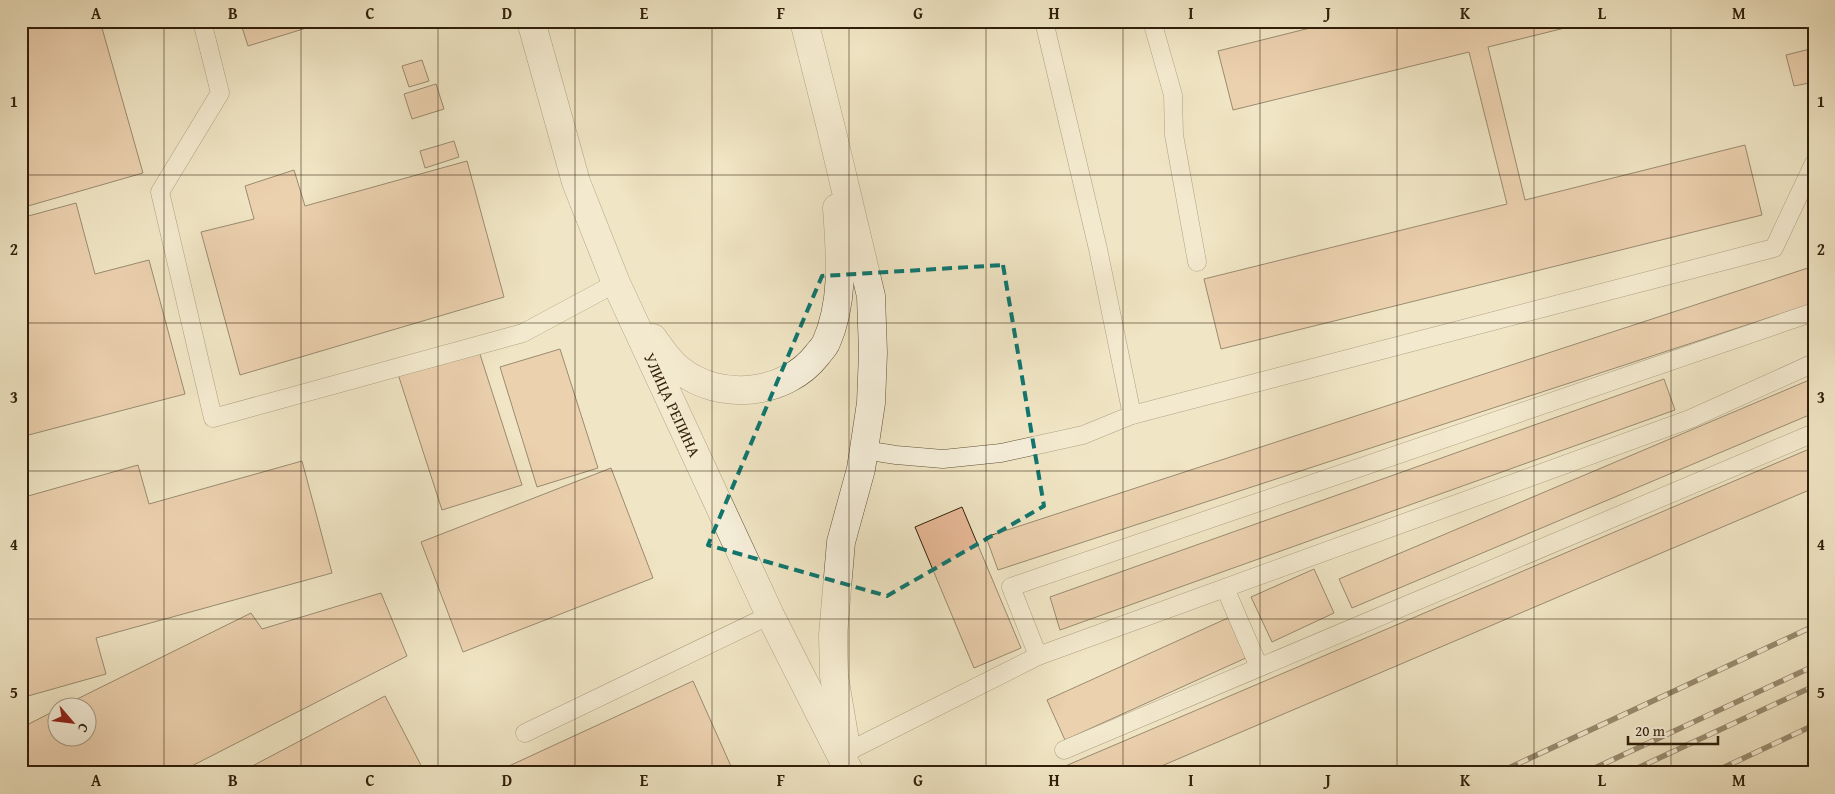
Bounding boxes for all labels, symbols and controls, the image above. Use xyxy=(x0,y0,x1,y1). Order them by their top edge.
text: A xyxy=(91,1,102,25)
text: B xyxy=(228,1,238,25)
text: C xyxy=(365,1,375,25)
text: D xyxy=(502,1,512,25)
text: E xyxy=(640,1,649,25)
text: F xyxy=(777,1,785,25)
text: G xyxy=(913,1,923,25)
text: H xyxy=(1048,1,1060,25)
text: I xyxy=(1188,1,1194,25)
text: J xyxy=(1322,1,1331,25)
text: K xyxy=(1460,1,1471,25)
text: L xyxy=(1598,1,1607,25)
text: M xyxy=(1732,1,1746,25)
text: 1 xyxy=(10,89,18,113)
text: 1 xyxy=(1817,89,1825,113)
text: 2 xyxy=(10,237,18,261)
text: 2 xyxy=(1817,237,1825,261)
street label: УЛИЦА РЕПИНА xyxy=(638,349,707,461)
text: 3 xyxy=(10,385,18,409)
text: 3 xyxy=(1817,385,1825,409)
text: 4 xyxy=(10,532,18,556)
text: 4 xyxy=(1817,532,1825,556)
text: 5 xyxy=(10,680,18,704)
text: 5 xyxy=(1817,680,1825,704)
north arrow xyxy=(48,696,98,746)
scale bar xyxy=(1628,714,1718,746)
text: С xyxy=(73,720,94,736)
text: 20 m xyxy=(1635,720,1666,741)
text: A xyxy=(91,768,102,792)
text: B xyxy=(228,768,238,792)
text: C xyxy=(365,768,375,792)
text: D xyxy=(502,768,512,792)
text: E xyxy=(640,768,649,792)
text: F xyxy=(777,768,785,792)
text: G xyxy=(913,768,923,792)
text: H xyxy=(1048,768,1060,792)
text: I xyxy=(1188,768,1194,792)
text: J xyxy=(1322,768,1331,792)
text: K xyxy=(1460,768,1471,792)
text: L xyxy=(1598,768,1607,792)
text: M xyxy=(1732,768,1746,792)

